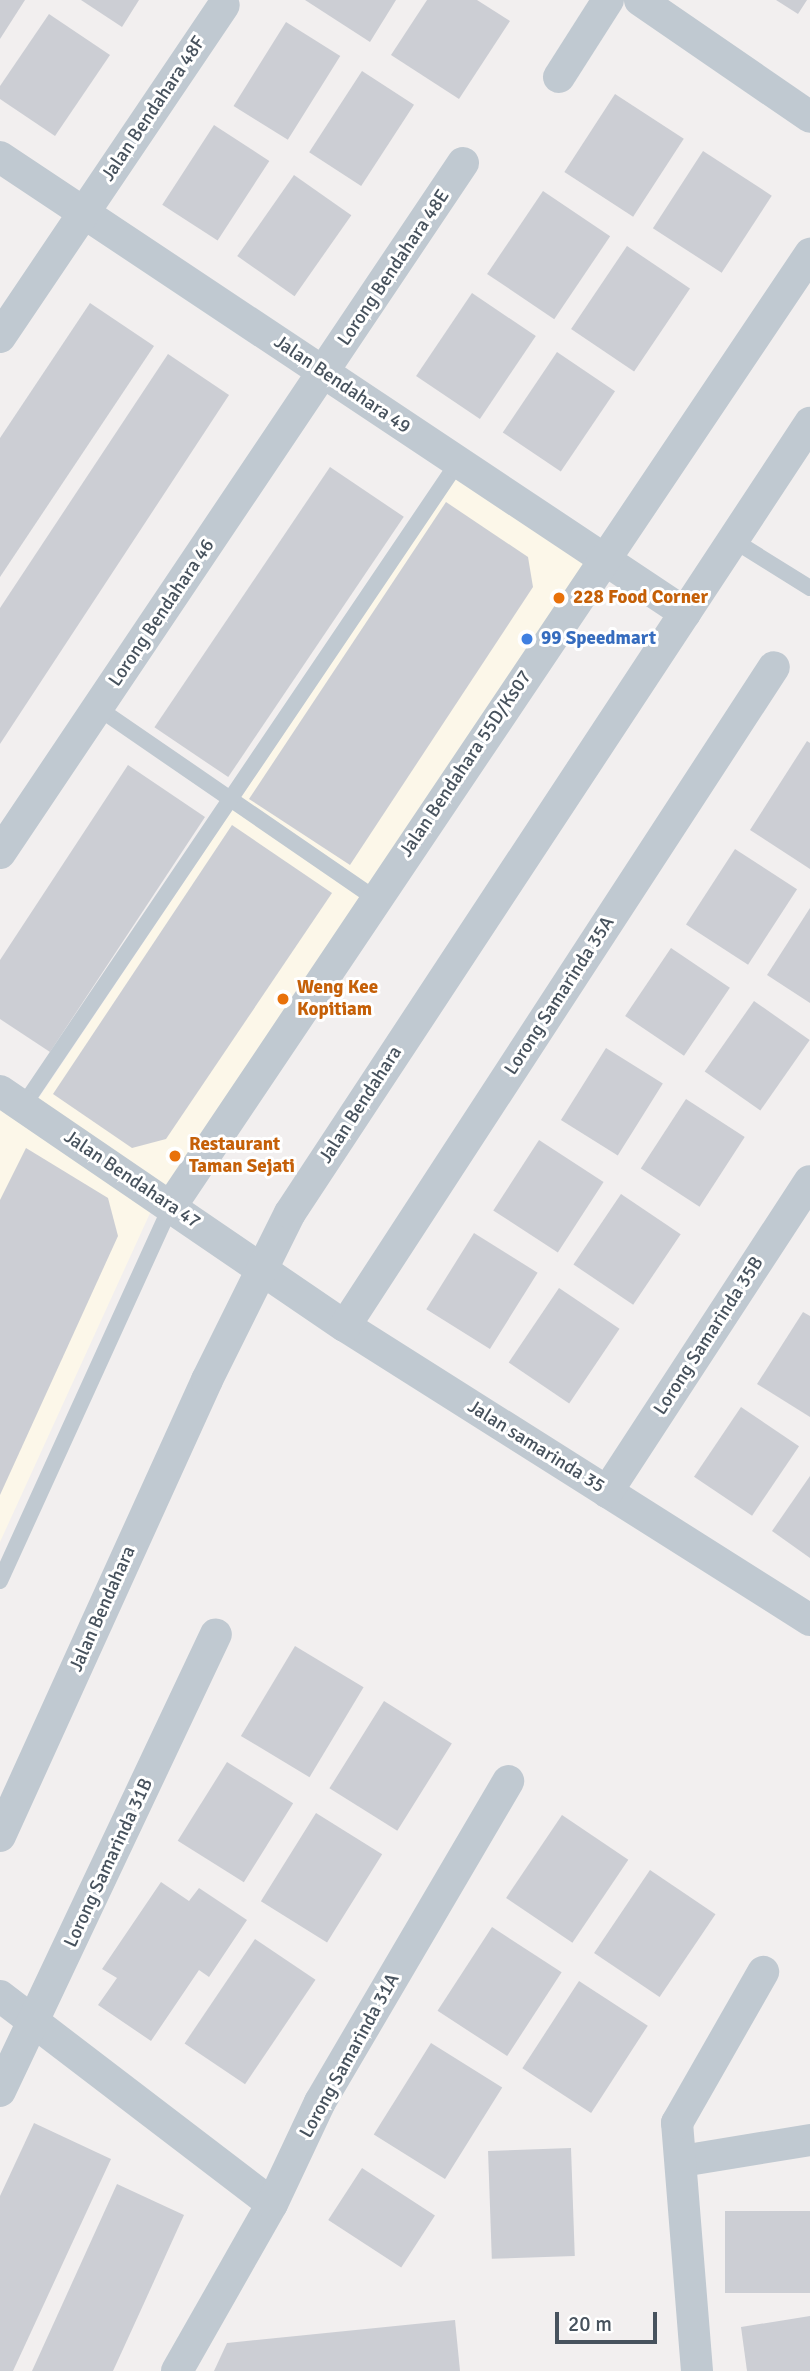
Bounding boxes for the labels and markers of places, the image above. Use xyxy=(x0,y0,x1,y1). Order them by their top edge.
place label: 228 Food Corner xyxy=(573,587,708,609)
marker: 228 Food Corner xyxy=(551,590,567,606)
place label: 99 Speedmart xyxy=(541,628,656,650)
marker: 99 Speedmart xyxy=(519,631,535,647)
place label: Weng Kee Kopitiam xyxy=(297,977,378,1021)
marker: Weng Kee Kopitiam xyxy=(275,991,291,1007)
place label: Restaurant Taman Sejati xyxy=(189,1134,295,1178)
marker: Restaurant Taman Sejati xyxy=(167,1148,183,1164)

